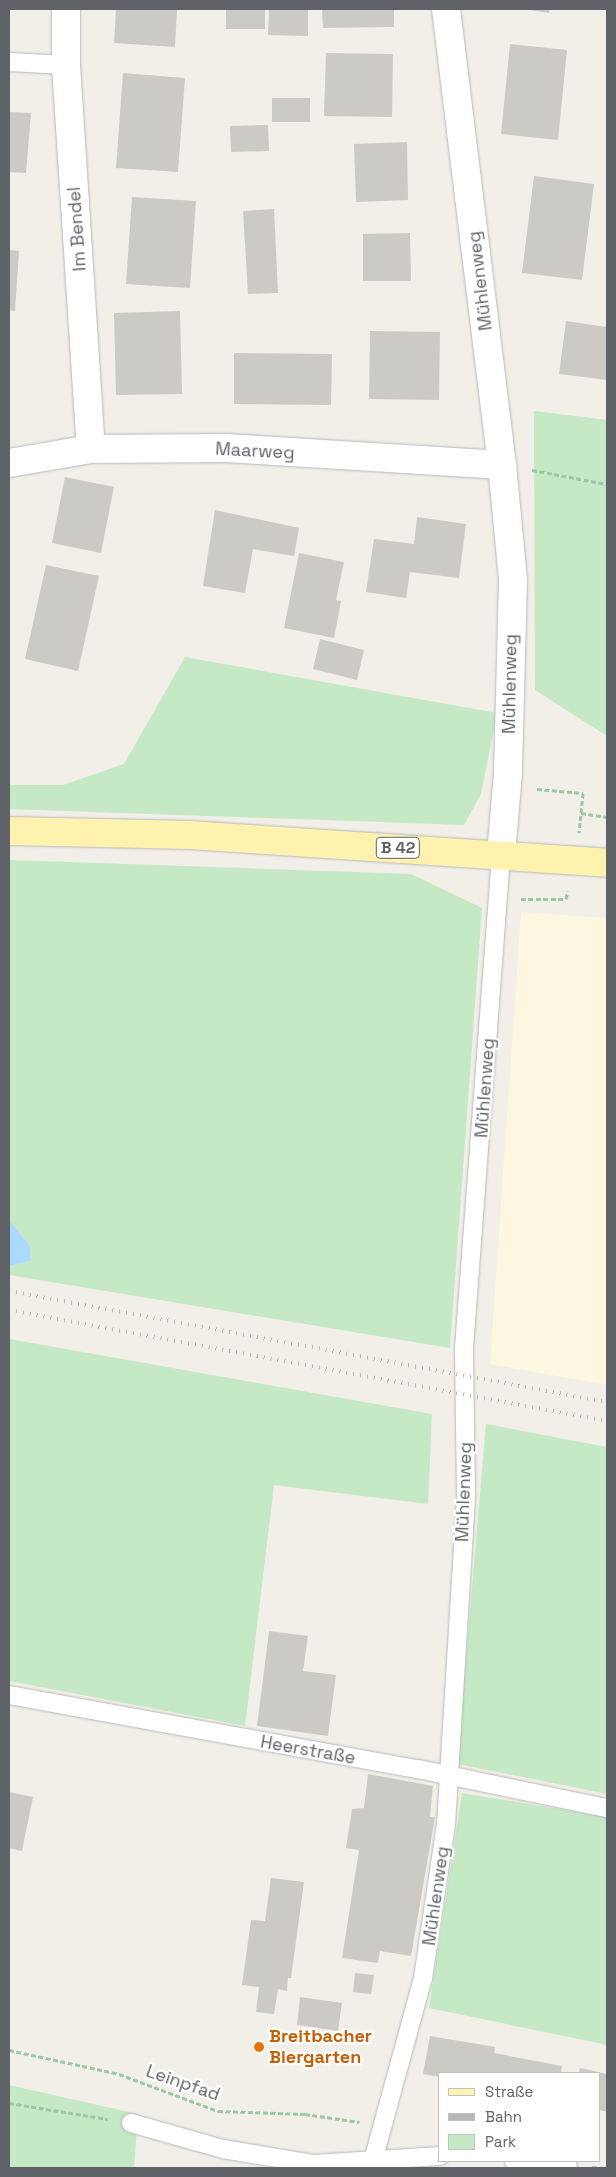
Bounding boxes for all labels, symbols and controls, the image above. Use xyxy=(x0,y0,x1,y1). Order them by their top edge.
street label: Im Bendel xyxy=(63,186,91,272)
street label: Mühlenweg xyxy=(463,230,497,332)
street label: Maarweg xyxy=(215,438,295,464)
street label: Mühlenweg xyxy=(498,634,522,734)
road number: B 42 xyxy=(376,834,420,861)
street label: Mühlenweg xyxy=(471,1037,499,1139)
street label: Mühlenweg xyxy=(451,1442,477,1542)
street label: Heerstraße xyxy=(259,1731,357,1769)
street label: Mühlenweg xyxy=(418,1845,454,1947)
place label: Breitbacher Biergarten xyxy=(269,2026,372,2068)
marker: Breitbacher Biergarten xyxy=(253,2041,265,2053)
street label: Leinpfad xyxy=(143,2060,223,2106)
legend xyxy=(438,2072,601,2162)
text: Straße xyxy=(485,2082,533,2101)
text: Bahn xyxy=(485,2107,522,2126)
text: Park xyxy=(485,2132,516,2151)

